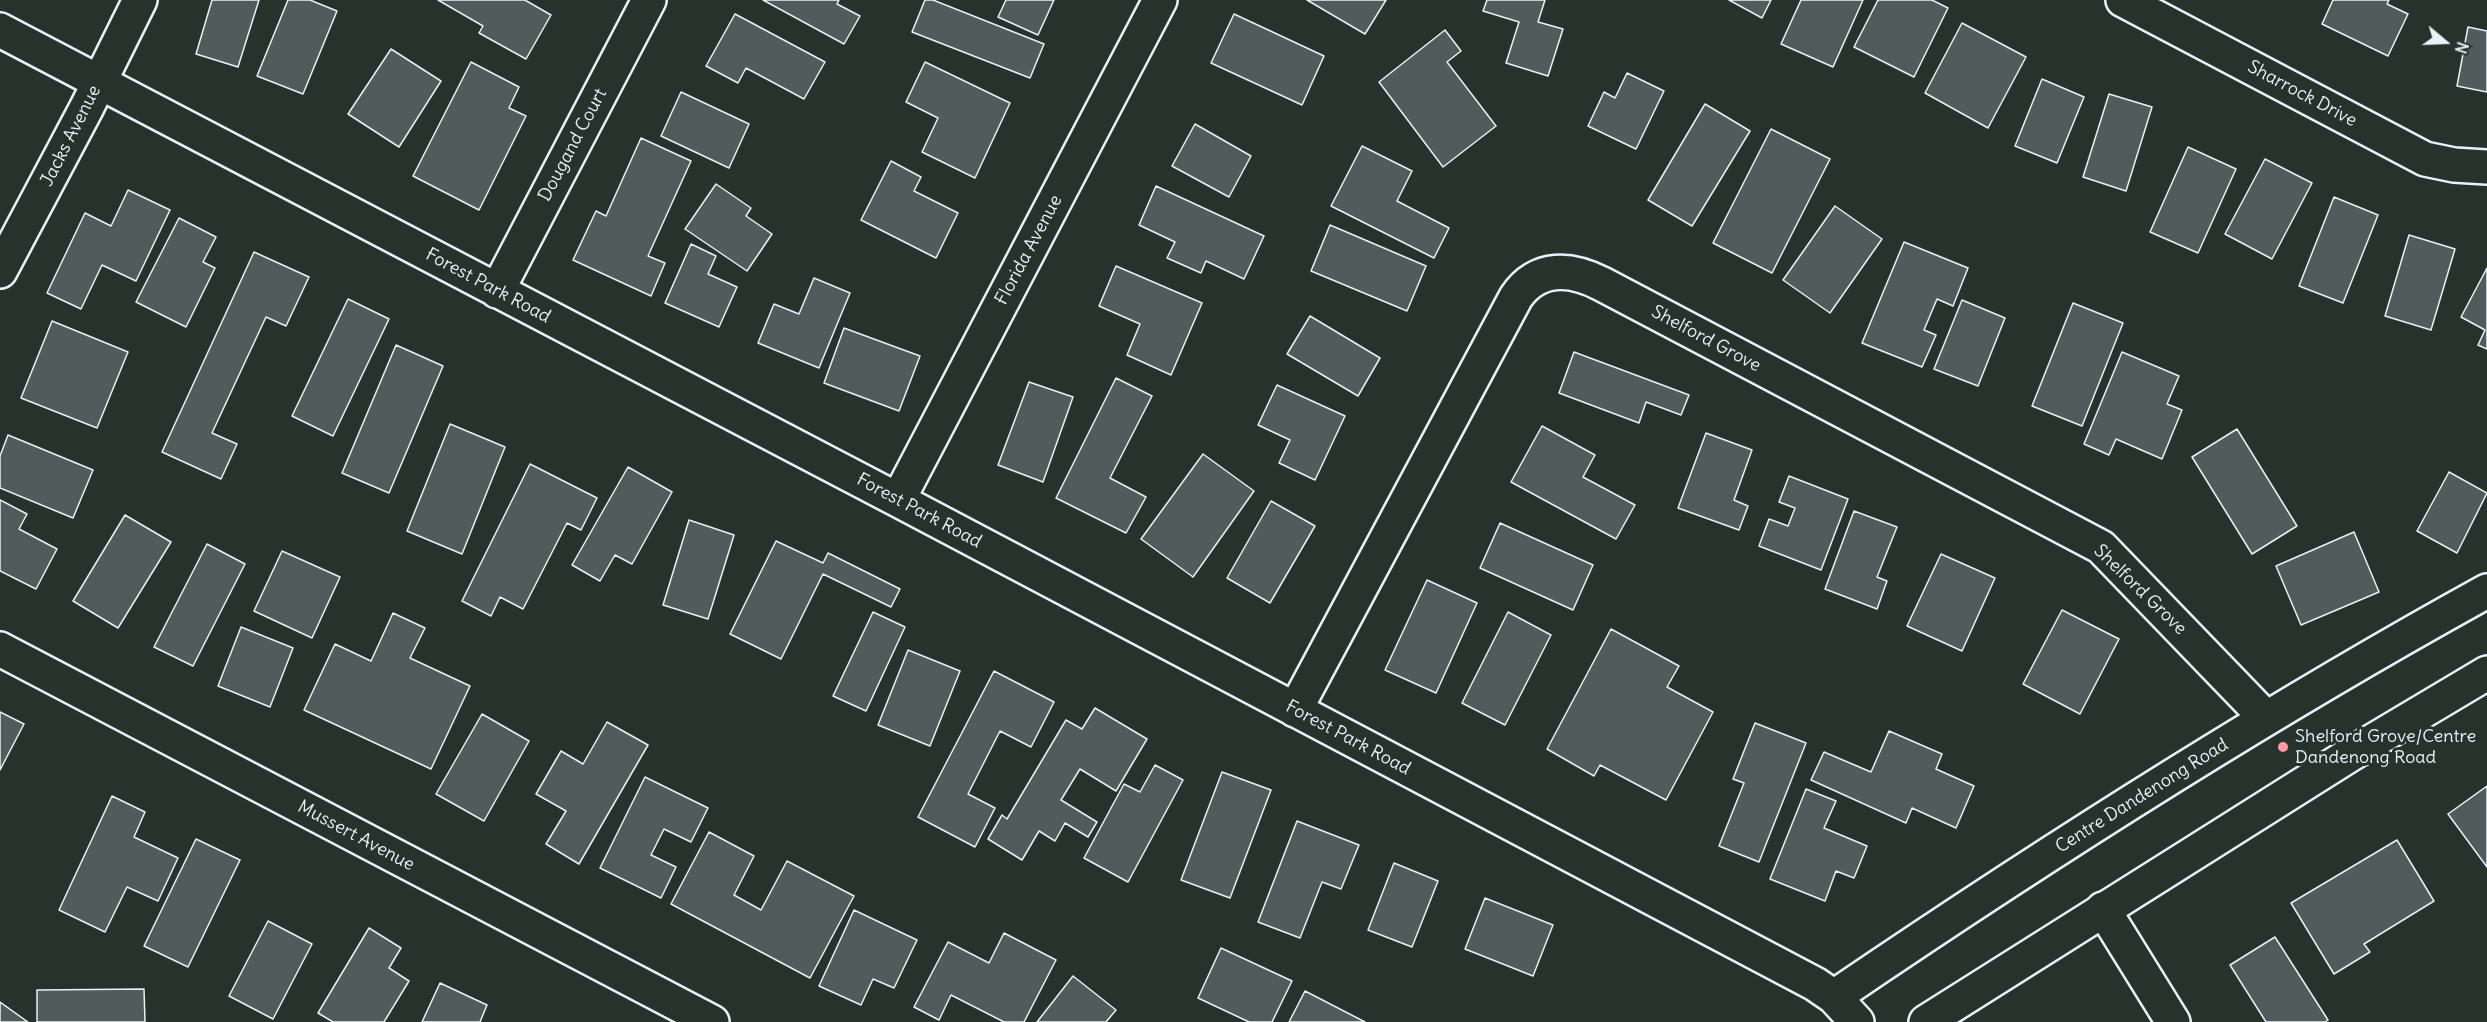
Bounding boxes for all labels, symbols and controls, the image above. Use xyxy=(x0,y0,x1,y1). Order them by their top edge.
north arrow xyxy=(2415,12,2475,72)
text: N xyxy=(2451,39,2473,56)
street label: Sharrock Drive xyxy=(2244,56,2360,132)
street label: Jacks Avenue xyxy=(36,82,106,190)
street label: Dougand Court xyxy=(534,85,612,205)
street label: Florida Avenue xyxy=(991,191,1067,309)
street label: Forest Park Road xyxy=(422,244,554,328)
street label: Shelford Grove xyxy=(1648,301,1764,377)
street label: Forest Park Road xyxy=(853,469,985,553)
street label: Shelford Grove xyxy=(2089,540,2191,640)
street label: Forest Park Road xyxy=(1282,696,1414,780)
place label: Shelford Grove/Centre Dandenong Road xyxy=(2295,726,2476,768)
street label: Centre Dandenong Road xyxy=(2052,734,2232,858)
marker: Shelford Grove/Centre Dandenong Road xyxy=(2276,740,2290,754)
street label: Mussert Avenue xyxy=(294,796,418,876)

